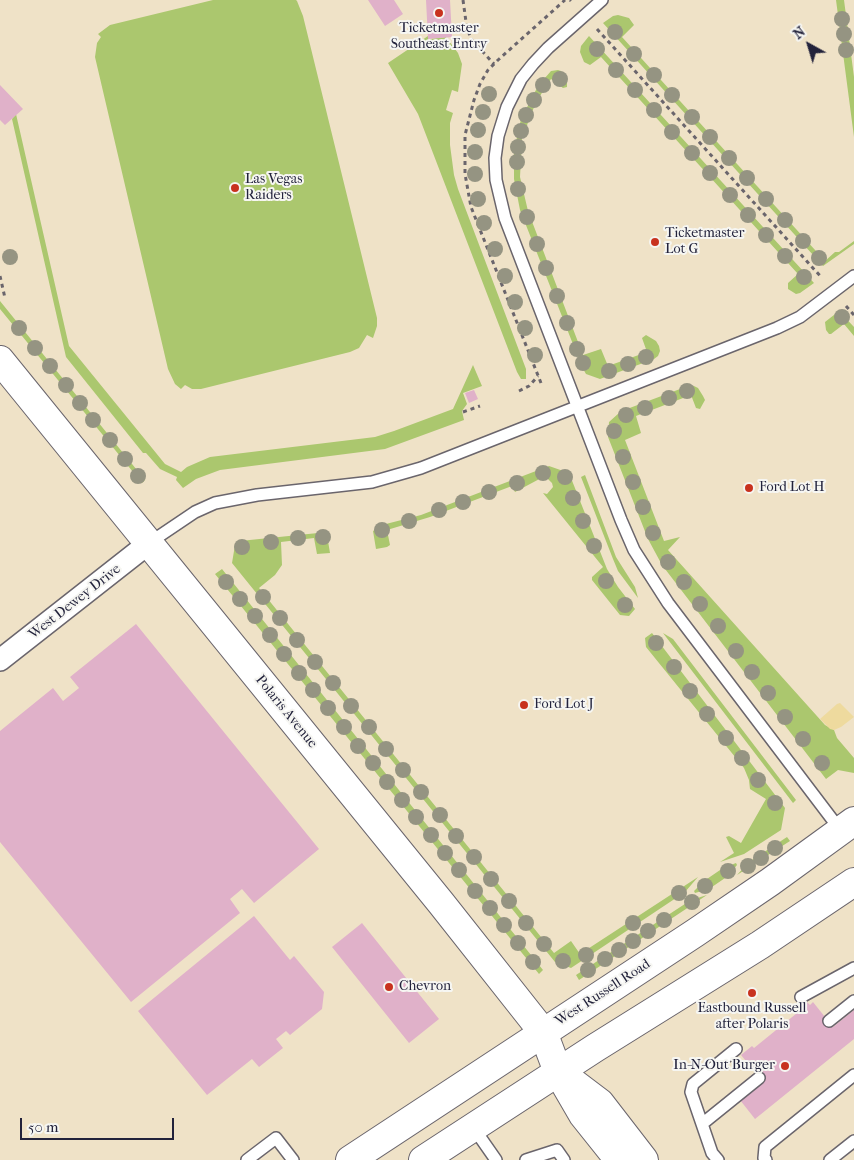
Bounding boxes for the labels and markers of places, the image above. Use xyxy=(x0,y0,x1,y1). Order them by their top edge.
marker: Ticketmaster Southeast Entry xyxy=(433,7,445,19)
place label: Ticketmaster Southeast Entry xyxy=(391,21,487,54)
place label: Las Vegas Raiders xyxy=(245,172,302,204)
marker: Las Vegas Raiders xyxy=(229,182,241,194)
place label: Ticketmaster Lot G xyxy=(665,226,744,258)
marker: Ticketmaster Lot G xyxy=(649,236,661,248)
place label: Ford Lot H xyxy=(759,480,824,496)
marker: Ford Lot H xyxy=(743,482,755,494)
place label: Ford Lot J xyxy=(534,697,594,713)
marker: Ford Lot J xyxy=(518,699,530,711)
place label: Chevron xyxy=(399,979,451,995)
marker: Chevron xyxy=(383,981,395,993)
marker: Eastbound Russell after Polaris xyxy=(746,987,758,999)
place label: Eastbound Russell after Polaris xyxy=(698,1001,806,1034)
place label: In-N-Out Burger xyxy=(673,1058,775,1074)
marker: In-N-Out Burger xyxy=(779,1060,791,1072)

